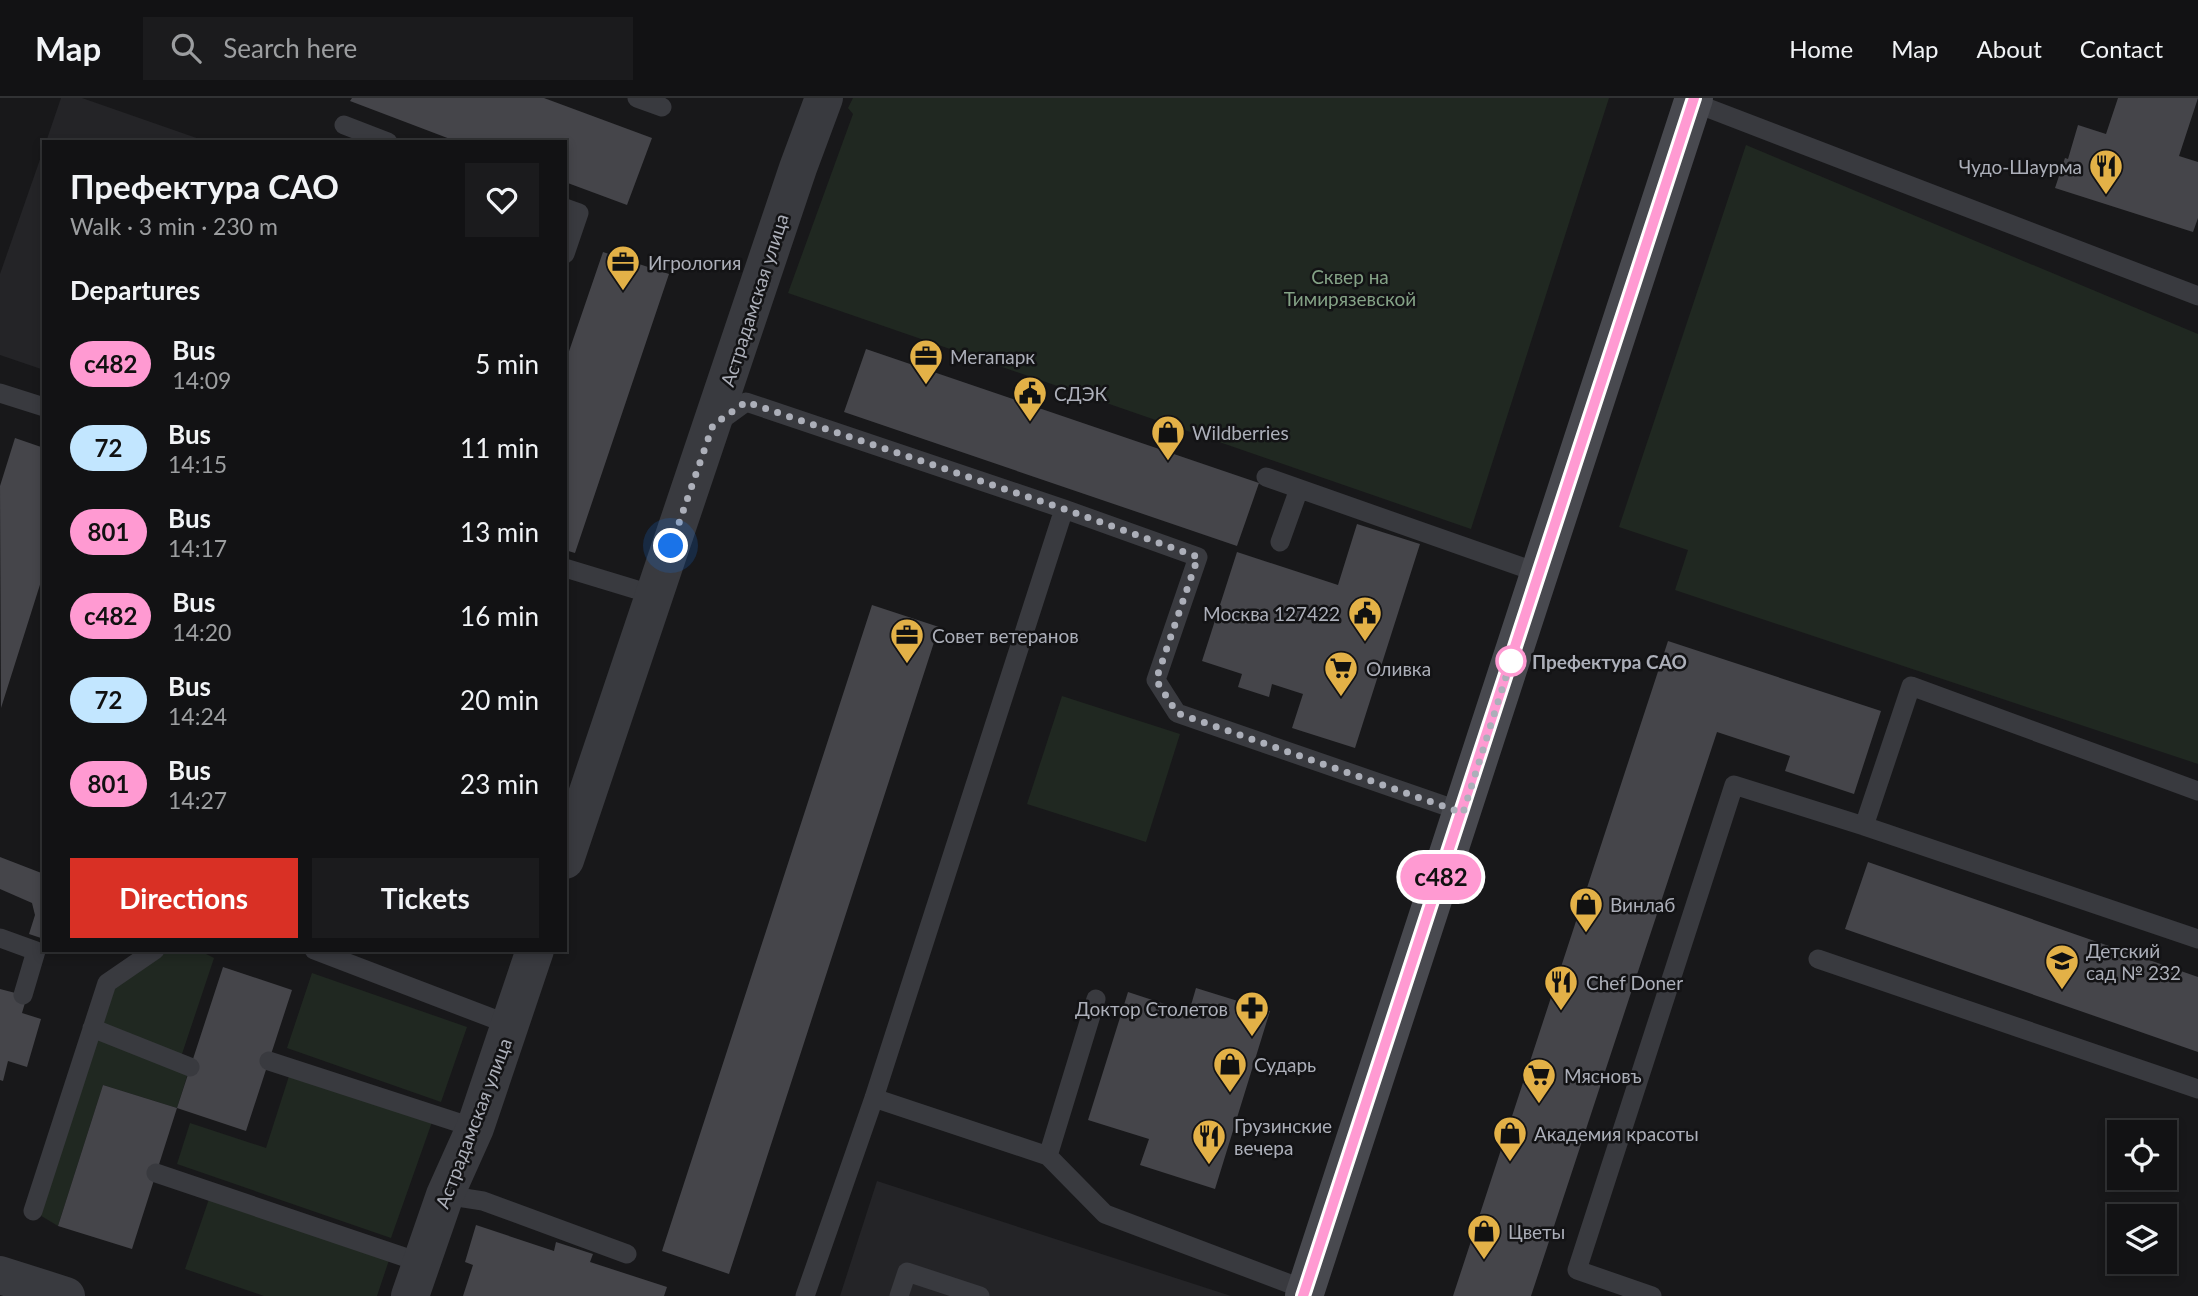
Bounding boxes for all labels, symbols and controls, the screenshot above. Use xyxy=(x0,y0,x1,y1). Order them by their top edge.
search box xyxy=(143,17,633,80)
text: Map xyxy=(35,28,101,68)
icon: search xyxy=(167,29,205,67)
text: Search here xyxy=(223,32,357,64)
text: Home xyxy=(1789,34,1853,63)
text: Map xyxy=(1891,34,1939,63)
text: About xyxy=(1977,34,2042,63)
text: Contact xyxy=(2080,34,2163,63)
restaurant icon: Чудо-Шаурма xyxy=(2087,147,2125,196)
place label: Чудо-Шаурма xyxy=(1959,155,2082,178)
button: heart xyxy=(465,163,539,237)
text: Префектура САО xyxy=(70,166,339,206)
street label: Астрадамская улица xyxy=(715,211,793,389)
text: Walk · 3 min · 230 m xyxy=(70,212,278,240)
office icon: Игрология xyxy=(604,243,642,292)
place label: Игрология xyxy=(648,251,741,274)
park label: Сквер на Тимирязевской xyxy=(1284,265,1416,310)
text: Departures xyxy=(70,274,200,306)
text: Bus xyxy=(172,334,215,366)
office icon: Мегапарк xyxy=(907,337,945,386)
place label: Мегапарк xyxy=(950,345,1035,368)
text: 5 min xyxy=(475,348,539,380)
text: с482 xyxy=(84,349,137,378)
text: 14:09 xyxy=(172,366,231,394)
public building icon: СДЭК xyxy=(1011,374,1049,423)
place label: СДЭК xyxy=(1054,382,1107,405)
shop icon: Wildberries xyxy=(1149,413,1187,462)
text: Bus xyxy=(168,418,211,450)
place label: Wildberries xyxy=(1192,421,1289,444)
text: 11 min xyxy=(460,432,539,464)
text: 72 xyxy=(95,433,122,462)
text: 14:15 xyxy=(168,450,227,478)
text: Bus xyxy=(168,502,211,534)
text: 13 min xyxy=(460,516,539,548)
text: 801 xyxy=(88,517,129,546)
your location xyxy=(653,528,688,563)
text: 14:17 xyxy=(168,534,227,562)
text: Bus xyxy=(172,586,215,618)
public building icon: Москва 127422 xyxy=(1346,594,1384,643)
text: 16 min xyxy=(460,600,539,632)
text: с482 xyxy=(84,601,137,630)
place label: Москва 127422 xyxy=(1203,602,1340,625)
office icon: Совет ветеранов xyxy=(888,616,926,665)
text: 14:20 xyxy=(172,618,231,646)
place label: Совет ветеранов xyxy=(932,624,1079,647)
marker: Префектура САО xyxy=(1496,646,1526,676)
supermarket icon: Оливка xyxy=(1322,649,1360,698)
place label: Префектура САО xyxy=(1532,650,1687,673)
place label: Оливка xyxy=(1366,657,1431,680)
text: Bus xyxy=(168,670,211,702)
text: 20 min xyxy=(460,684,539,716)
text: 72 xyxy=(95,685,122,714)
text: 14:24 xyxy=(168,702,227,730)
text: Bus xyxy=(168,754,211,786)
text: 23 min xyxy=(460,768,539,800)
text: 801 xyxy=(88,769,129,798)
text: 14:27 xyxy=(168,786,227,814)
line badge: с482 xyxy=(1392,854,1490,900)
button: Directions xyxy=(70,858,298,938)
button: Tickets xyxy=(312,858,539,938)
text: с482 xyxy=(1414,862,1468,891)
shop icon: Винлаб xyxy=(1567,885,1605,934)
place label: Винлаб xyxy=(1610,893,1675,916)
place label: Детский сад № 232 xyxy=(2086,939,2181,984)
school or university icon: Детский сад № 232 xyxy=(2043,942,2081,991)
restaurant icon: Chef Doner xyxy=(1542,963,1580,1012)
place label: Chef Doner xyxy=(1586,971,1683,994)
pharmacy icon: Доктор Столетов xyxy=(1233,989,1271,1038)
place label: Доктор Столетов xyxy=(1075,997,1228,1020)
street label: Астрадамская улица xyxy=(430,1035,516,1211)
shop icon: Сударь xyxy=(1211,1045,1249,1094)
place label: Сударь xyxy=(1254,1053,1316,1076)
supermarket icon: Мясновъ xyxy=(1520,1056,1558,1105)
place label: Мясновъ xyxy=(1564,1064,1642,1087)
place label: Грузинские вечера xyxy=(1234,1114,1332,1159)
shop icon: Академия красоты xyxy=(1491,1114,1529,1163)
restaurant icon: Грузинские вечера xyxy=(1190,1117,1228,1166)
map controls xyxy=(2107,1120,2177,1274)
button: locate xyxy=(2107,1120,2177,1190)
place label: Академия красоты xyxy=(1534,1122,1699,1145)
button: layers xyxy=(2107,1204,2177,1274)
shop icon: Цветы xyxy=(1465,1212,1503,1261)
place label: Цветы xyxy=(1508,1220,1565,1243)

